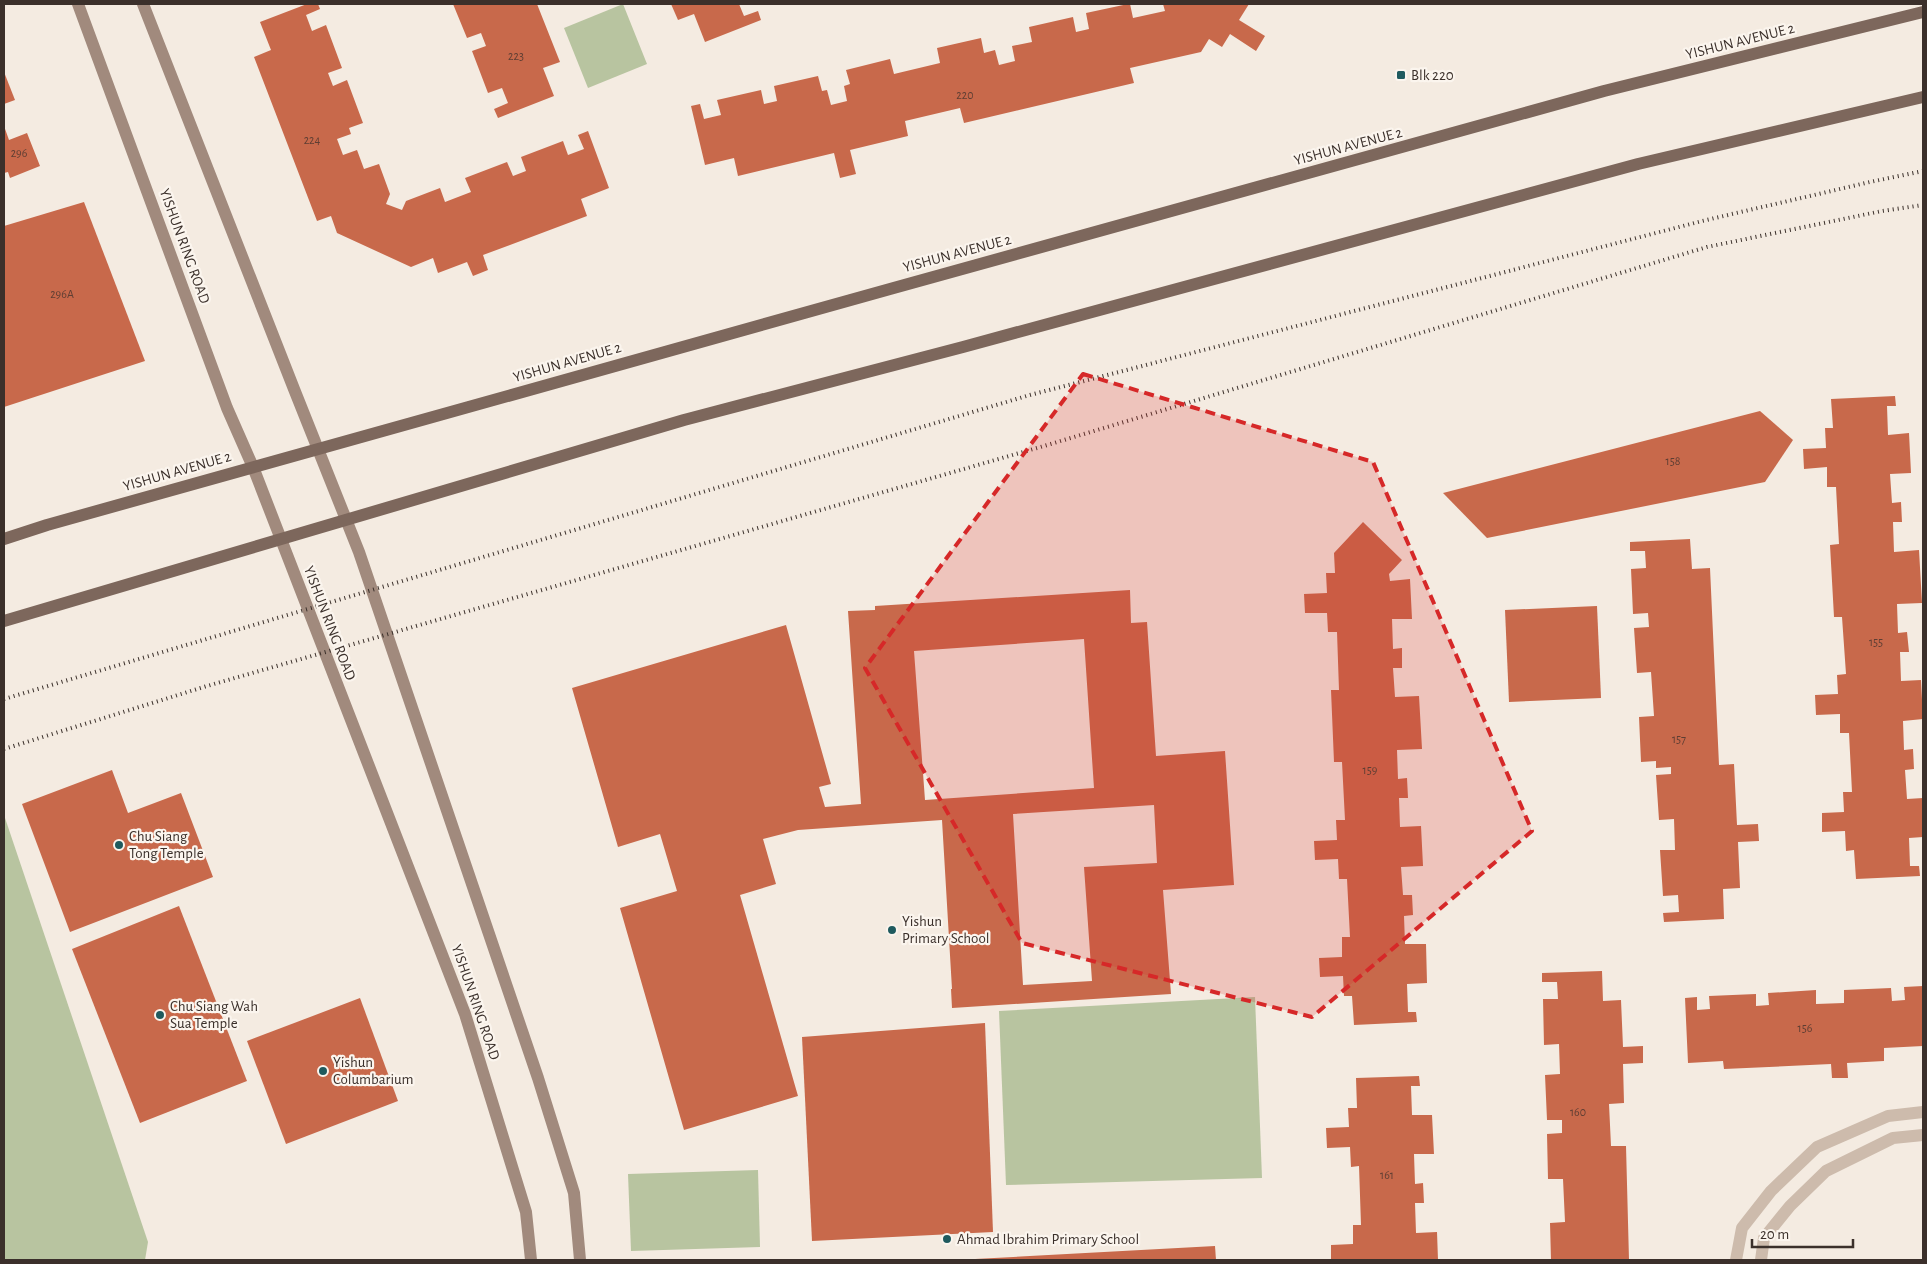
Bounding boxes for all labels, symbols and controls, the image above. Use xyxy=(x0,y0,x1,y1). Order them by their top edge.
street label: YISHUN AVENUE 2 xyxy=(1684,21,1796,62)
house number: 223 xyxy=(508,50,524,62)
place label: Blk 220 xyxy=(1411,68,1454,83)
marker: Blk 220 xyxy=(1395,69,1407,81)
house number: 220 xyxy=(956,89,974,101)
street label: YISHUN AVENUE 2 xyxy=(1292,125,1404,168)
house number: 224 xyxy=(304,134,321,146)
house number: 296 xyxy=(11,147,28,159)
street label: YISHUN RING ROAD xyxy=(157,187,212,306)
street label: YISHUN AVENUE 2 xyxy=(901,232,1013,275)
house number: 296A xyxy=(50,288,74,300)
street label: YISHUN AVENUE 2 xyxy=(511,340,623,385)
street label: YISHUN AVENUE 2 xyxy=(121,449,233,494)
house number: 158 xyxy=(1666,455,1681,467)
street label: YISHUN RING ROAD xyxy=(301,564,358,683)
house number: 155 xyxy=(1869,636,1883,648)
house number: 157 xyxy=(1672,733,1686,745)
house number: 159 xyxy=(1363,764,1378,776)
place label: Chu Siang Tong Temple xyxy=(129,829,204,861)
marker: Chu Siang Tong Temple xyxy=(113,839,125,851)
place label: Yishun Primary School xyxy=(902,914,990,946)
marker: Yishun Primary School xyxy=(886,924,898,936)
street label: YISHUN RING ROAD xyxy=(449,942,502,1062)
place label: Chu Siang Wah Sua Temple xyxy=(170,999,258,1031)
marker: Chu Siang Wah Sua Temple xyxy=(154,1009,166,1021)
house number: 156 xyxy=(1798,1022,1813,1034)
place label: Yishun Columbarium xyxy=(333,1055,414,1087)
marker: Yishun Columbarium xyxy=(317,1065,329,1077)
house number: 160 xyxy=(1570,1106,1586,1118)
house number: 161 xyxy=(1380,1169,1394,1181)
scale bar xyxy=(1752,1216,1853,1248)
text: 20 m xyxy=(1760,1227,1789,1242)
place label: Ahmad Ibrahim Primary School xyxy=(957,1232,1139,1247)
marker: Ahmad Ibrahim Primary School xyxy=(941,1233,953,1245)

